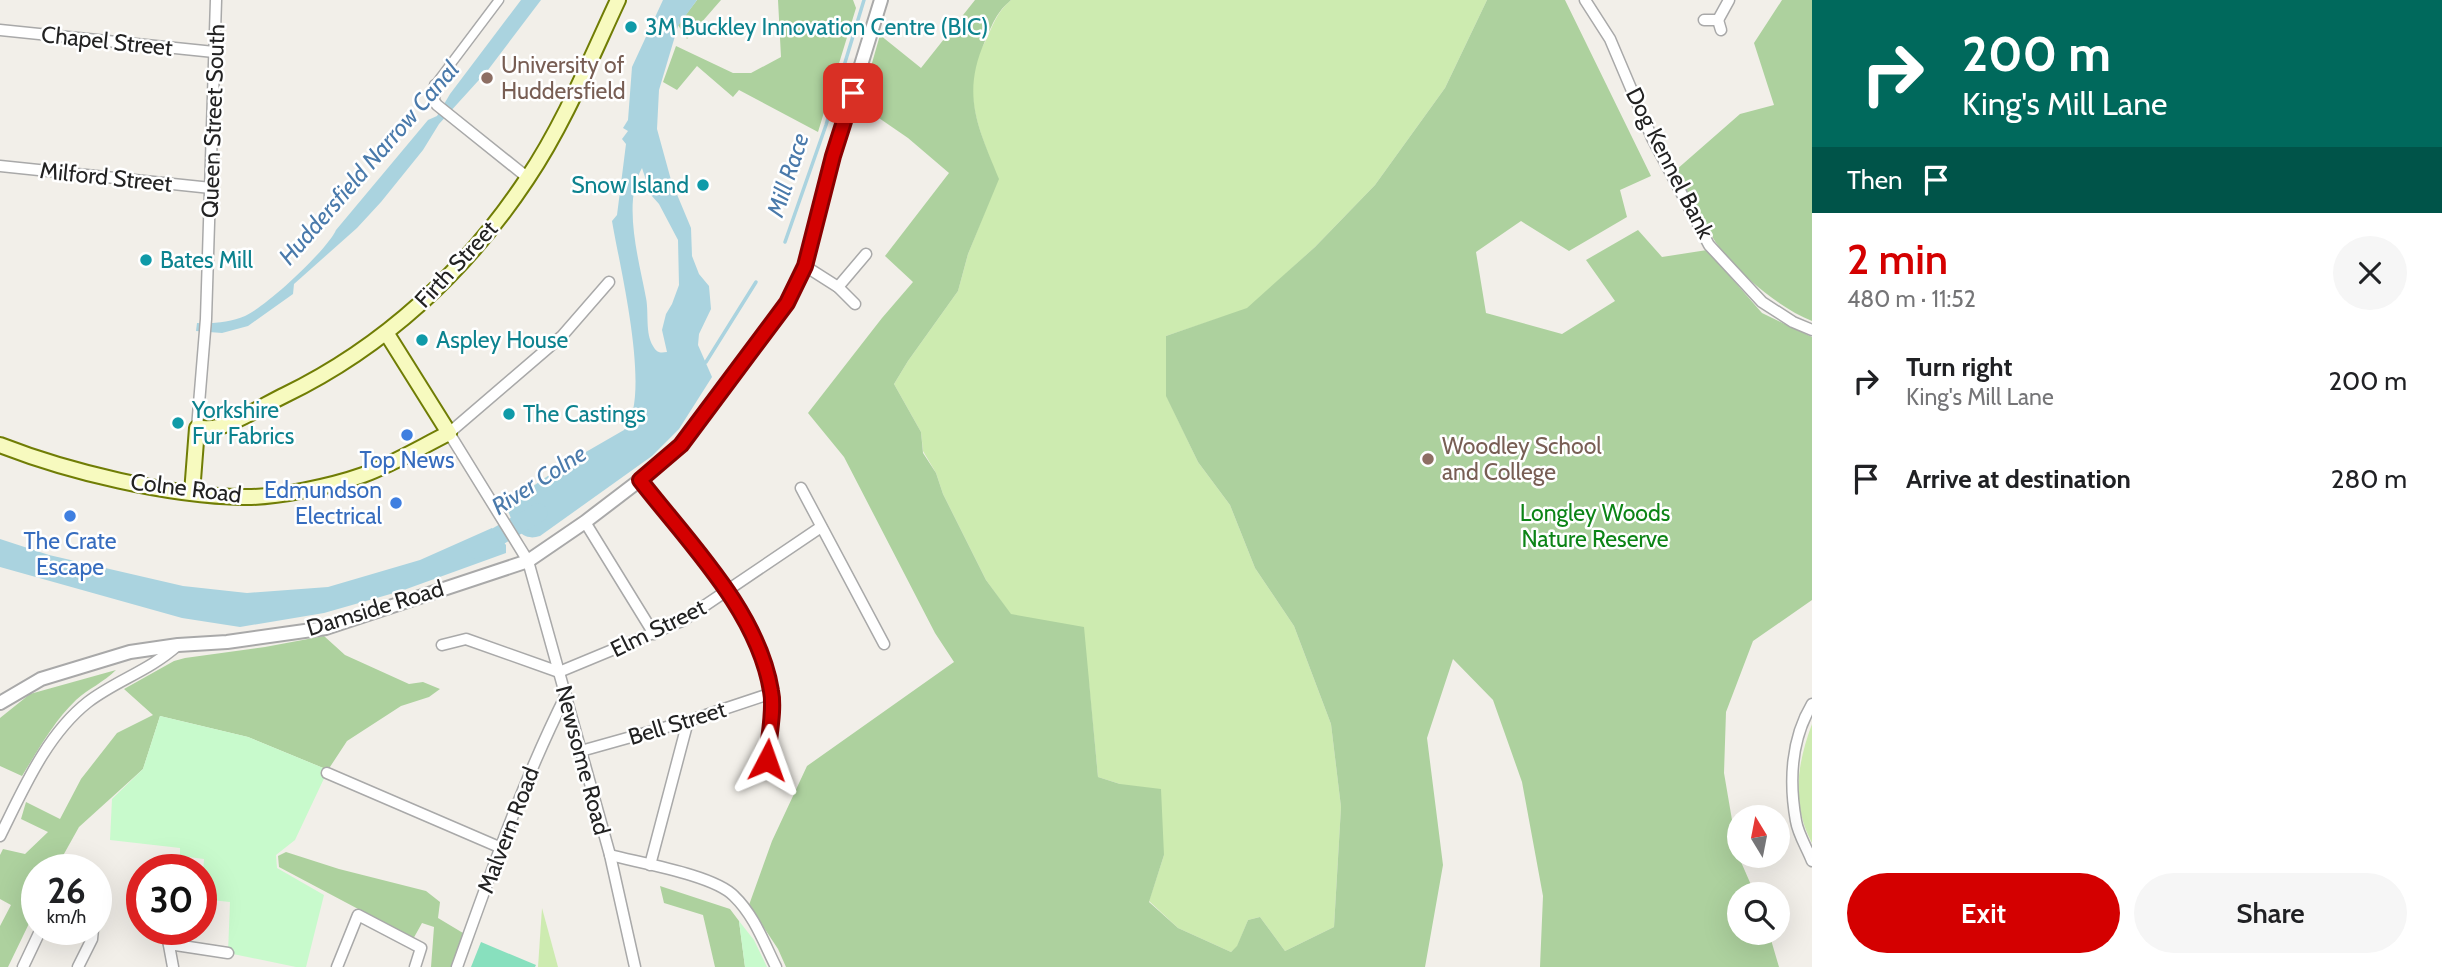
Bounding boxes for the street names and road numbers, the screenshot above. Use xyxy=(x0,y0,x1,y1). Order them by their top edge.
street label: Chapel Street xyxy=(40,20,174,62)
street label: Queen Street South xyxy=(196,24,230,218)
street label: Dog Kennel Bank xyxy=(1620,83,1720,244)
street label: Milford Street xyxy=(38,156,174,198)
street label: Firth Street xyxy=(409,215,503,313)
street label: Colne Road xyxy=(129,467,243,509)
street label: Damside Road xyxy=(303,574,447,642)
street label: Elm Street xyxy=(606,593,710,663)
street label: Newsome Road xyxy=(550,682,616,838)
street label: Bell Street xyxy=(625,695,729,751)
street label: Malvern Road xyxy=(471,763,545,897)

